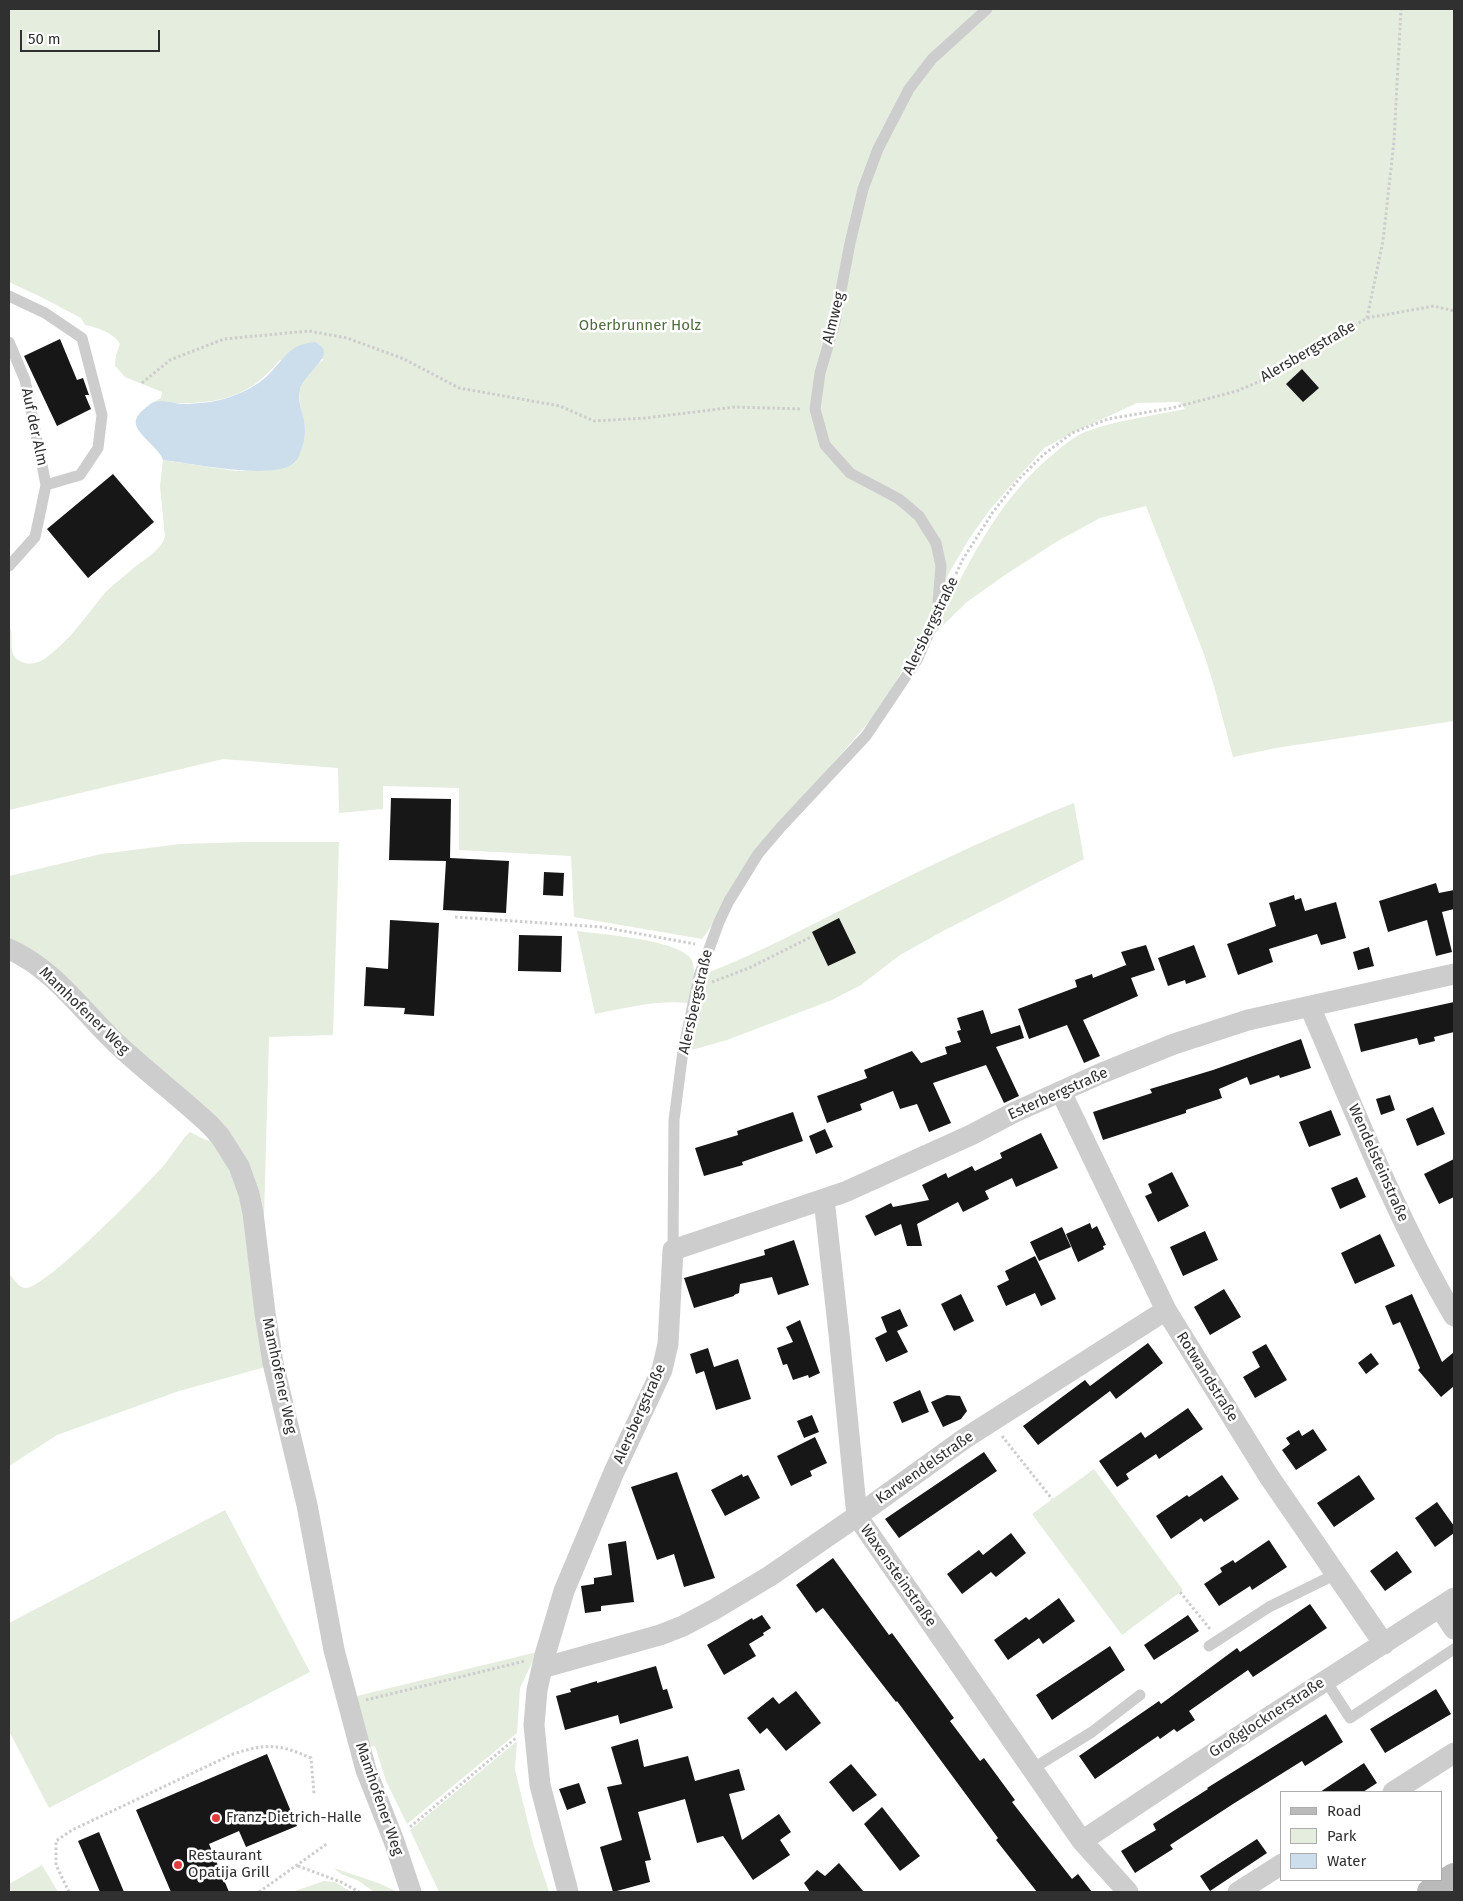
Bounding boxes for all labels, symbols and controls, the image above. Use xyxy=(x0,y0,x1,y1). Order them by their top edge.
scale bar xyxy=(22,20,162,52)
text: 50 m xyxy=(28,30,61,48)
street label: Almweg xyxy=(819,290,849,346)
park label: Oberbrunner Holz xyxy=(579,317,701,335)
street label: Alersbergstraße xyxy=(1257,317,1359,387)
street label: Auf der Alm xyxy=(17,386,51,468)
street label: Alersbergstraße xyxy=(899,574,963,678)
street label: Alersbergstraße xyxy=(675,948,717,1056)
street label: Mamhofener Weg xyxy=(35,963,133,1059)
street label: Esterbergstraße xyxy=(1005,1064,1111,1124)
street label: Wendelsteinstraße xyxy=(1344,1101,1412,1225)
street label: Mamhofener Weg xyxy=(258,1316,300,1436)
street label: Rotwandstraße xyxy=(1172,1329,1242,1425)
street label: Alersbergstraße xyxy=(610,1362,670,1466)
street label: Karwendelstraße xyxy=(873,1428,977,1508)
street label: Waxensteinstraße xyxy=(856,1521,940,1631)
street label: Großglocknerstraße xyxy=(1206,1674,1328,1762)
street label: Mamhofener Weg xyxy=(351,1740,407,1858)
legend xyxy=(1280,1791,1443,1881)
text: Road xyxy=(1327,1802,1362,1820)
place label: Franz-Dietrich-Halle xyxy=(226,1809,362,1827)
marker: Franz-Dietrich-Halle xyxy=(210,1812,222,1824)
text: Park xyxy=(1327,1827,1357,1845)
place label: Restaurant Opatija Grill xyxy=(188,1847,270,1882)
text: Water xyxy=(1327,1852,1366,1870)
marker: Restaurant Opatija Grill xyxy=(172,1859,184,1871)

